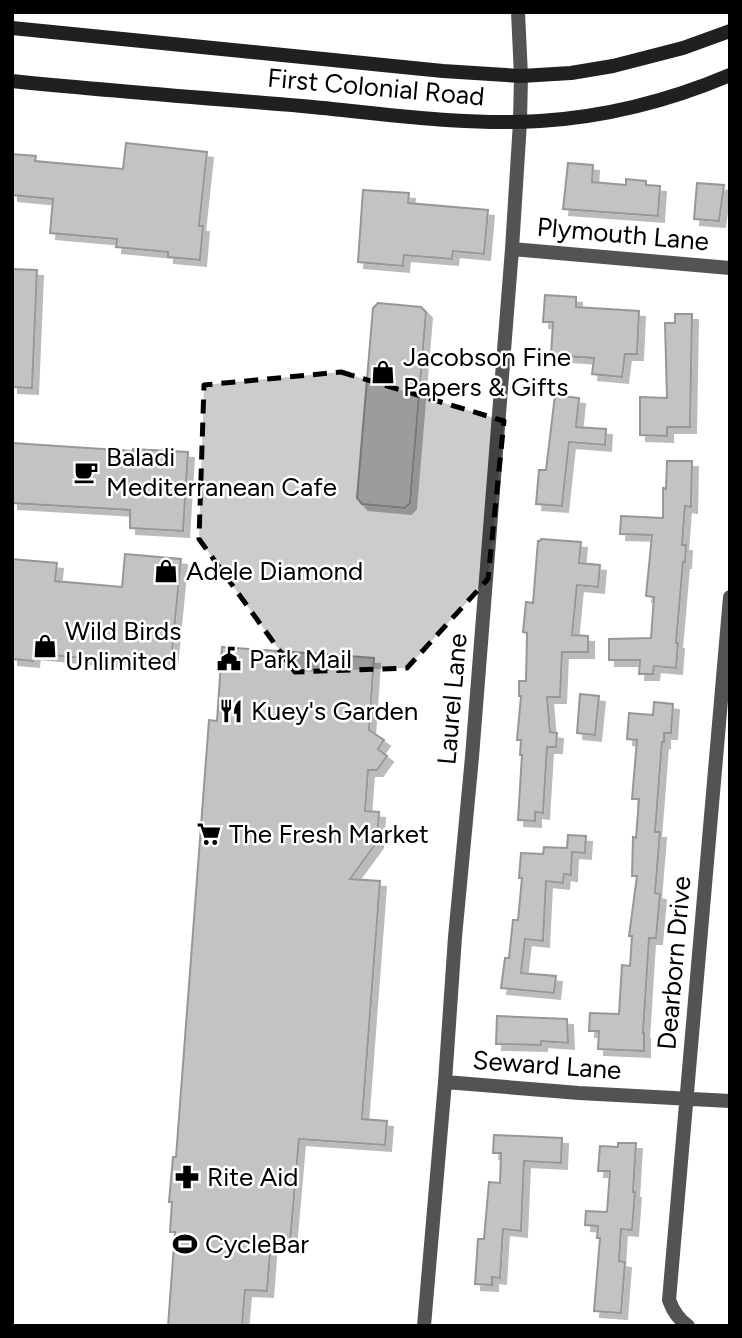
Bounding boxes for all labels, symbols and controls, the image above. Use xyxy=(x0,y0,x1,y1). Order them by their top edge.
street label: First Colonial Road xyxy=(266,62,486,112)
street label: Plymouth Lane xyxy=(536,211,710,257)
place label: Jacobson Fine Papers & Gifts xyxy=(403,341,571,403)
shop icon: Jacobson Fine Papers & Gifts xyxy=(369,358,397,386)
place label: Baladi Mediterranean Cafe xyxy=(106,441,337,503)
cafe icon: Baladi Mediterranean Cafe xyxy=(72,458,100,486)
place label: Adele Diamond xyxy=(186,555,363,587)
shop icon: Adele Diamond xyxy=(152,557,180,585)
place label: Wild Birds Unlimited xyxy=(65,615,181,677)
shop icon: Wild Birds Unlimited xyxy=(31,632,59,660)
street label: Laurel Lane xyxy=(430,632,474,766)
place label: Park Mail xyxy=(249,643,352,675)
public building icon: Park Mail xyxy=(215,645,243,673)
place label: Kuey's Garden xyxy=(251,695,418,727)
restaurant icon: Kuey's Garden xyxy=(217,697,245,725)
place label: The Fresh Market xyxy=(229,818,429,850)
supermarket icon: The Fresh Market xyxy=(195,820,223,848)
street label: Dearborn Drive xyxy=(650,875,698,1051)
street label: Seward Lane xyxy=(472,1044,622,1086)
place label: Rite Aid xyxy=(207,1161,299,1193)
pharmacy icon: Rite Aid xyxy=(173,1163,201,1191)
place label: CycleBar xyxy=(205,1228,309,1260)
sports icon: CycleBar xyxy=(171,1230,199,1258)

